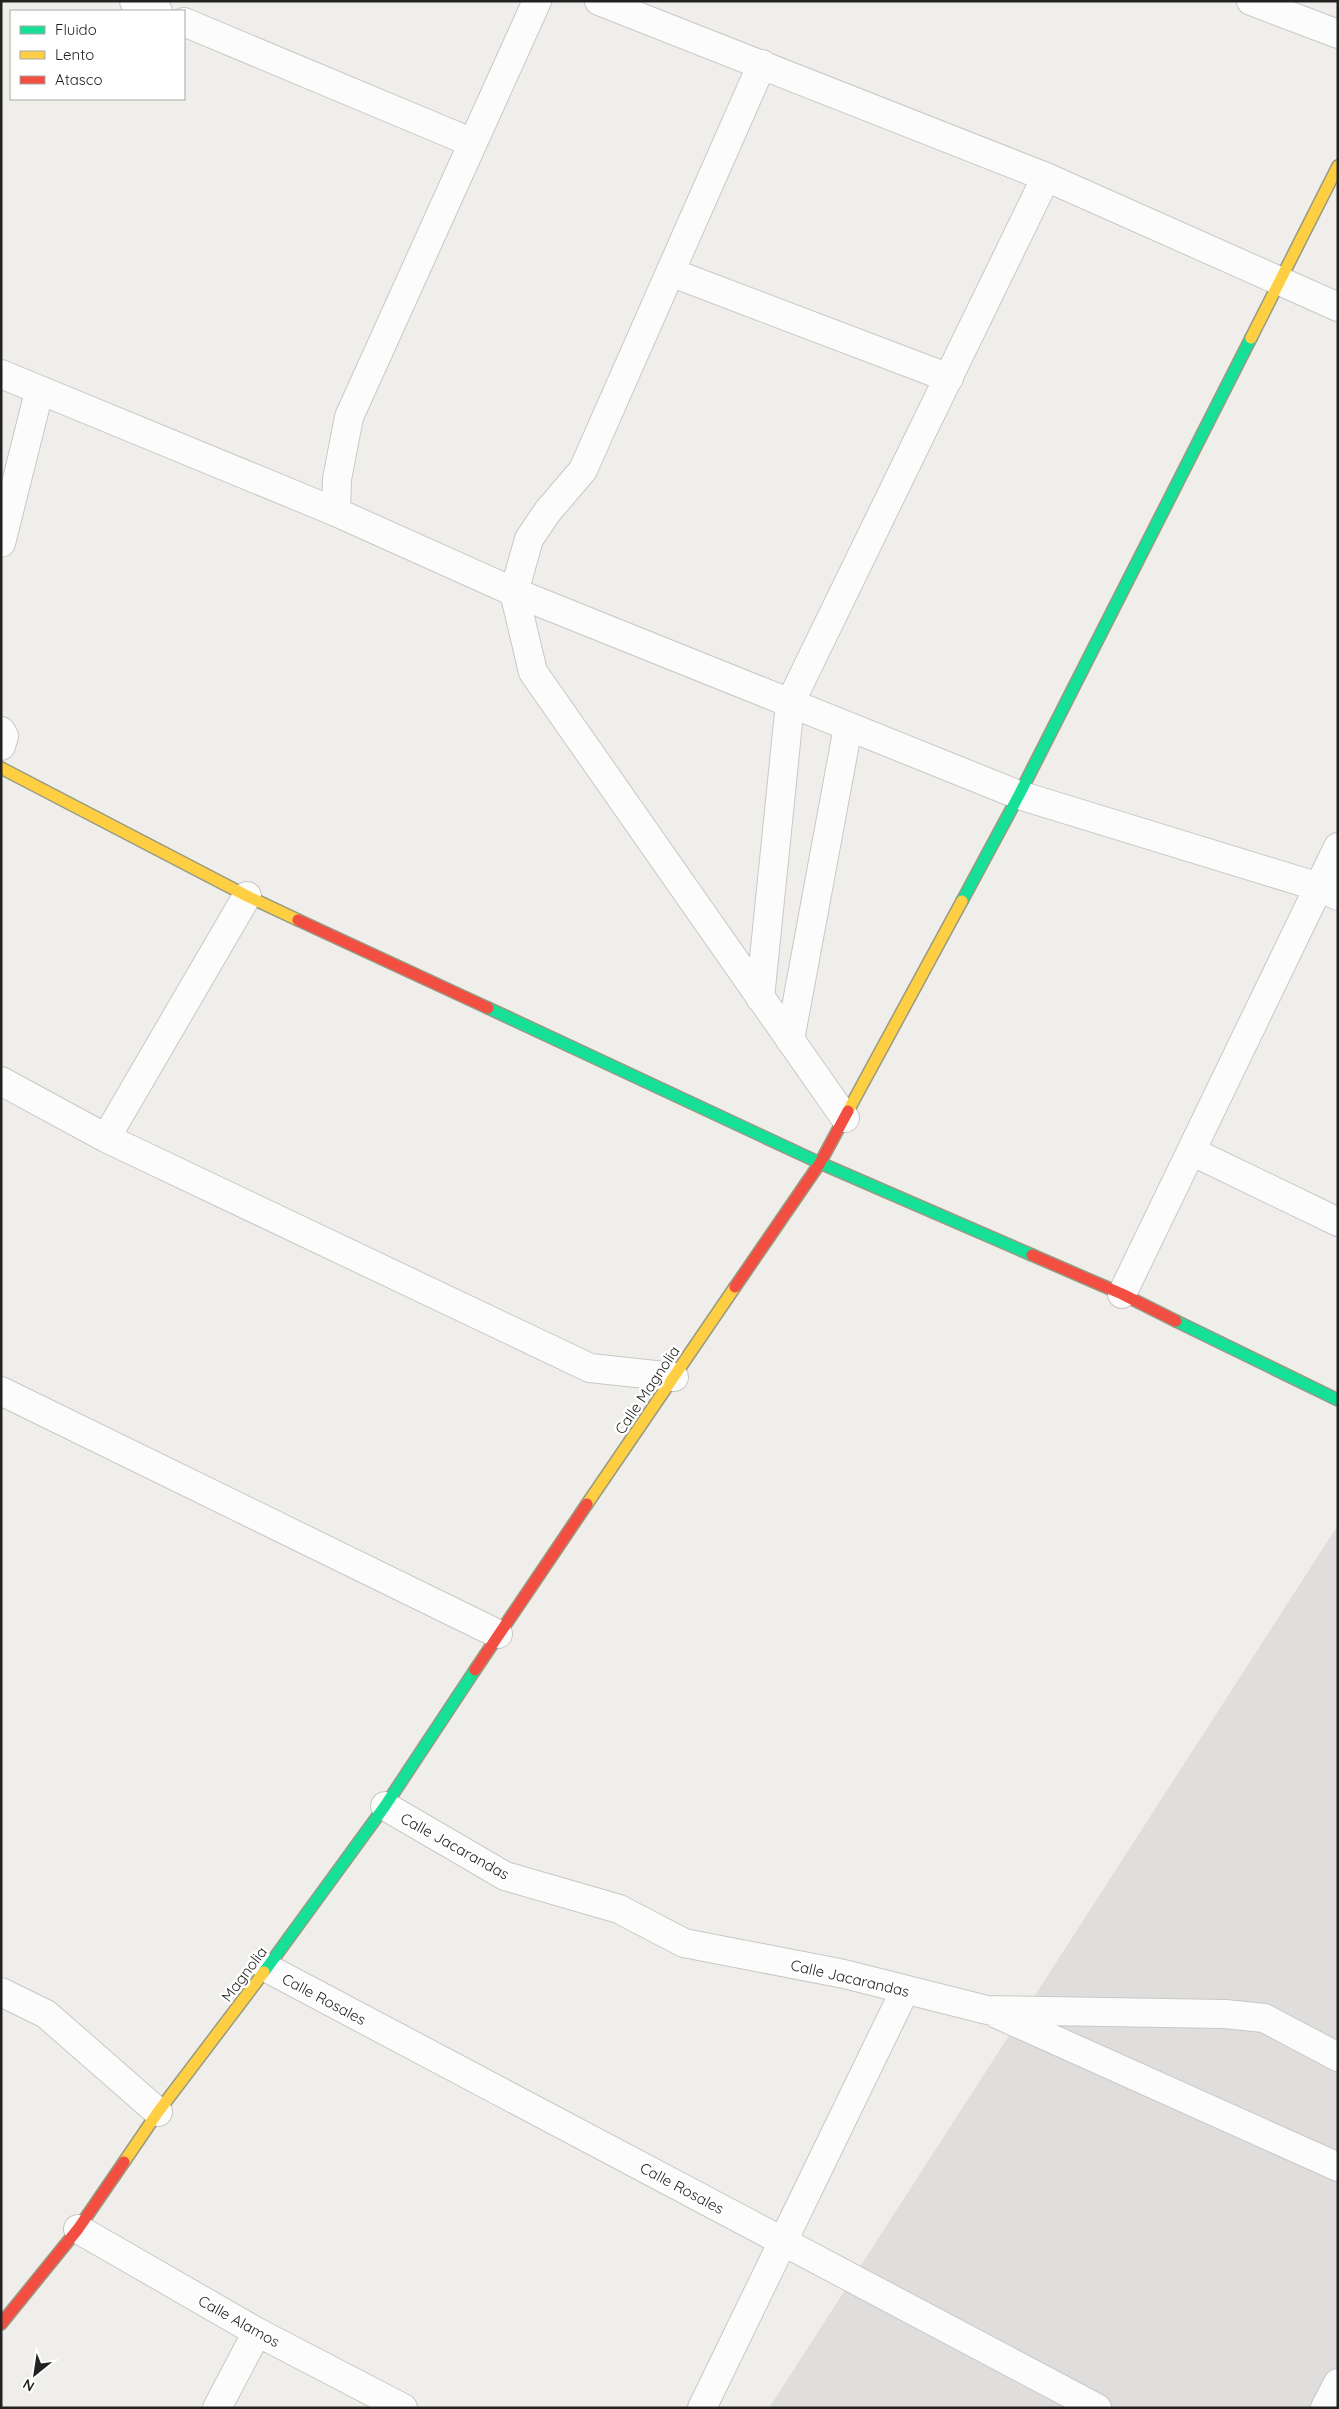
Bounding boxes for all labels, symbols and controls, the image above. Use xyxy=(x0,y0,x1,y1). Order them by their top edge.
legend xyxy=(10,10,185,100)
text: Fluido xyxy=(55,20,97,39)
text: Lento xyxy=(55,45,94,64)
text: Atasco xyxy=(55,70,103,89)
street label: Calle Magnolia xyxy=(610,1342,684,1438)
street label: Calle Jacarandas xyxy=(397,1808,513,1884)
street label: Magnolia xyxy=(217,1943,271,2005)
street label: Calle Jacarandas xyxy=(789,1955,911,2001)
street label: Calle Rosales xyxy=(279,1969,369,2029)
street label: Calle Rosales xyxy=(637,2158,727,2218)
street label: Calle Alamos xyxy=(195,2291,283,2351)
north arrow xyxy=(10,2349,60,2399)
text: N xyxy=(20,2375,37,2396)

